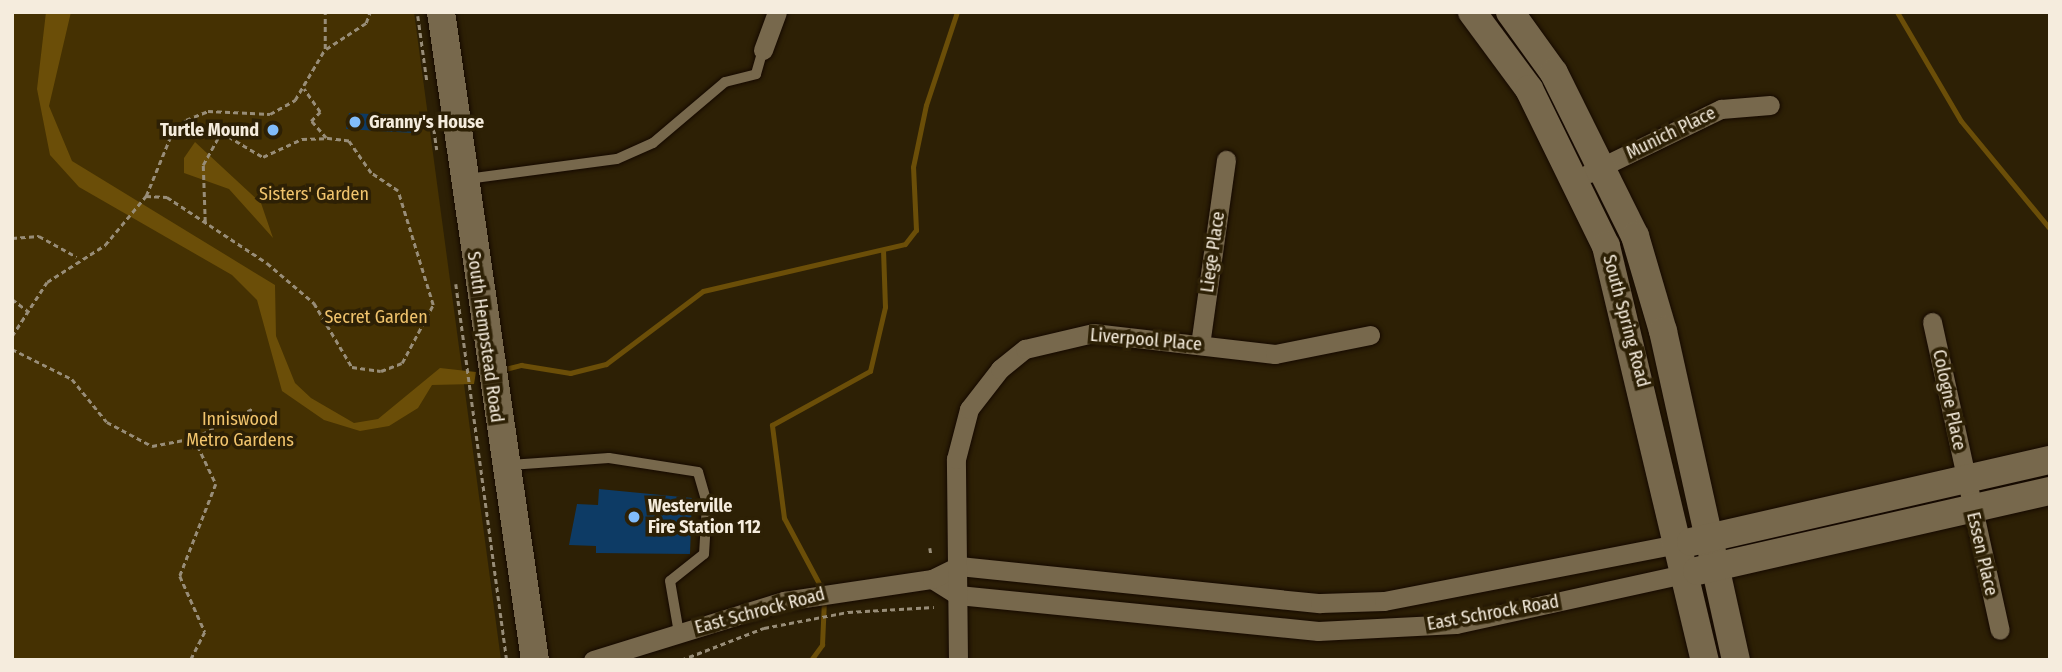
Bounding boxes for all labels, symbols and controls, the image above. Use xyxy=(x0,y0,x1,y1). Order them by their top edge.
street label: Munich Place xyxy=(1623,102,1719,164)
place label: Granny's House xyxy=(369,111,484,133)
marker: Granny's House xyxy=(347,114,363,130)
place label: Turtle Mound xyxy=(160,119,259,141)
marker: Turtle Mound xyxy=(265,122,281,138)
park label: Sisters' Garden xyxy=(259,183,369,205)
street label: Liege Place xyxy=(1197,210,1229,294)
street label: South Hempstead Road xyxy=(462,250,508,424)
street label: South Spring Road xyxy=(1598,252,1654,390)
park label: Secret Garden xyxy=(324,306,428,328)
street label: Liverpool Place xyxy=(1089,324,1203,356)
street label: Cologne Place xyxy=(1928,348,1970,452)
park label: Inniswood Metro Gardens xyxy=(186,409,294,452)
place label: Westerville Fire Station 112 xyxy=(648,496,761,538)
marker: Westerville Fire Station 112 xyxy=(626,509,642,525)
street label: Essen Place xyxy=(1962,510,2002,598)
street label: East Schrock Road xyxy=(693,583,827,639)
street label: East Schrock Road xyxy=(1425,591,1561,635)

